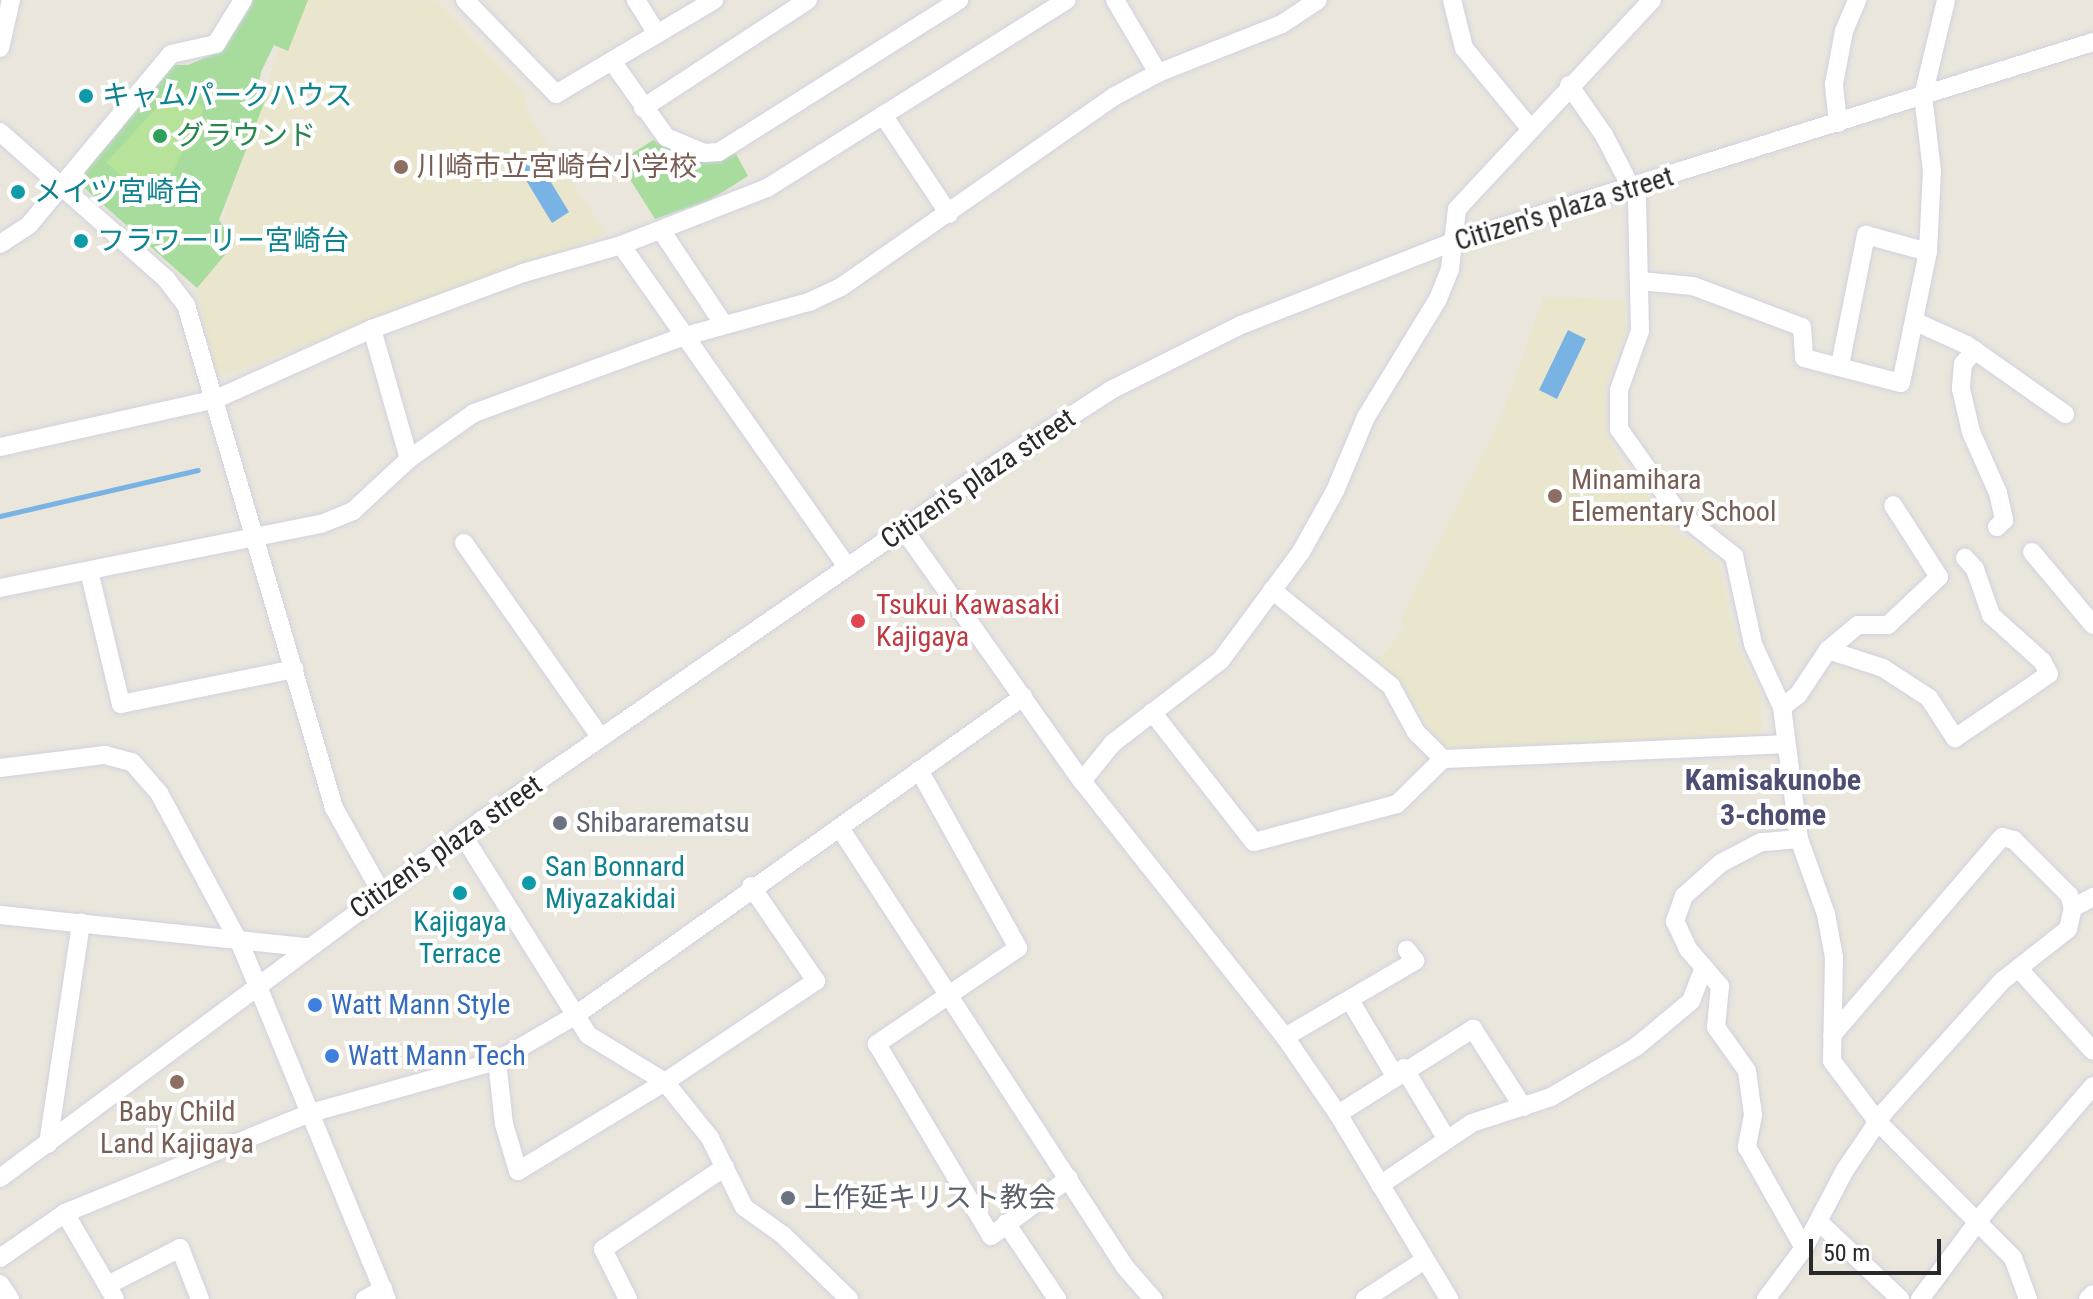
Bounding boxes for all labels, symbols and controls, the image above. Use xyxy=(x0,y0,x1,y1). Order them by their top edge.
place label: キャムパークハウス xyxy=(102,79,354,113)
marker: キャムパークハウス xyxy=(77,87,95,105)
place label: グラウンド xyxy=(176,119,316,153)
marker: グラウンド xyxy=(151,127,169,145)
place label: 川崎市立宮崎台小学校 xyxy=(417,150,697,184)
marker: 川崎市立宮崎台小学校 xyxy=(392,158,410,176)
street label: Citizen's plaza street xyxy=(1451,160,1677,258)
place label: メイツ宮崎台 xyxy=(34,175,202,209)
marker: メイツ宮崎台 xyxy=(9,183,27,201)
place label: フラワーリー宮崎台 xyxy=(97,224,349,258)
marker: フラワーリー宮崎台 xyxy=(72,232,90,250)
street label: Citizen's plaza street xyxy=(875,402,1081,556)
place label: Minamihara Elementary School xyxy=(1571,463,1776,529)
marker: Minamihara Elementary School xyxy=(1546,487,1564,505)
place label: Tsukui Kawasaki Kajigaya xyxy=(876,588,1060,654)
marker: Tsukui Kawasaki Kajigaya xyxy=(847,610,869,632)
district label: Kamisakunobe 3-chome xyxy=(1685,762,1861,832)
street label: Citizen's plaza street xyxy=(343,768,549,926)
place label: Shibararematsu xyxy=(576,806,750,840)
marker: Shibararematsu xyxy=(551,814,569,832)
place label: San Bonnard Miyazakidai xyxy=(545,850,685,916)
marker: San Bonnard Miyazakidai xyxy=(520,874,538,892)
marker: Kajigaya Terrace xyxy=(451,884,469,902)
place label: Kajigaya Terrace xyxy=(413,905,507,971)
place label: Watt Mann Style xyxy=(331,988,510,1022)
marker: Watt Mann Style xyxy=(306,996,324,1014)
place label: Watt Mann Tech xyxy=(348,1039,526,1073)
marker: Watt Mann Tech xyxy=(323,1047,341,1065)
marker: Baby Child Land Kajigaya xyxy=(168,1073,186,1091)
place label: Baby Child Land Kajigaya xyxy=(100,1095,254,1161)
place label: 上作延キリスト教会 xyxy=(804,1181,1056,1215)
marker: 上作延キリスト教会 xyxy=(779,1189,797,1207)
scale bar xyxy=(1813,1223,1945,1273)
text: 50 m xyxy=(1823,1239,1870,1267)

